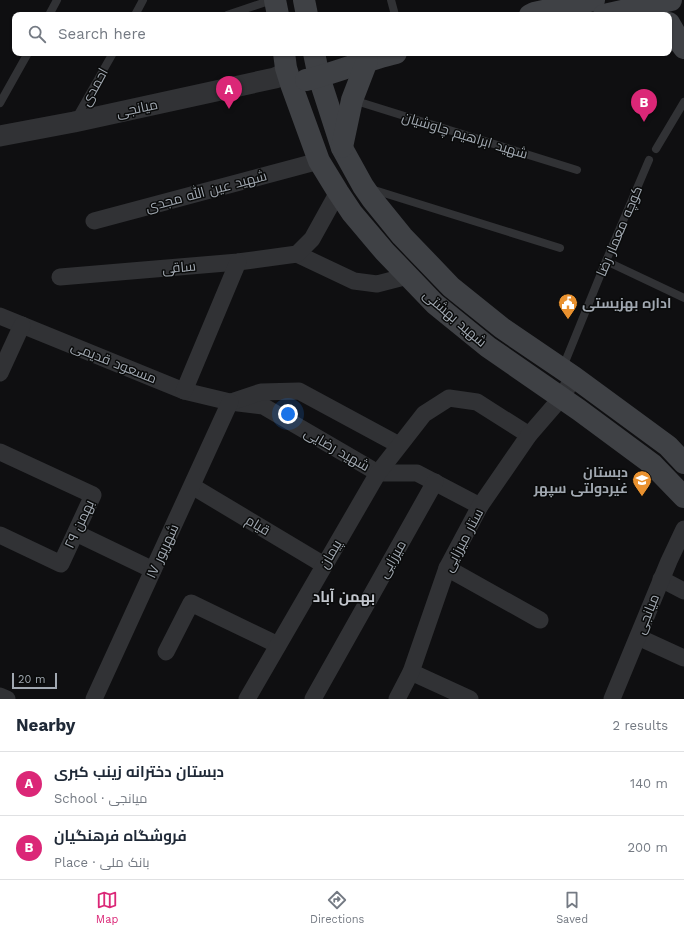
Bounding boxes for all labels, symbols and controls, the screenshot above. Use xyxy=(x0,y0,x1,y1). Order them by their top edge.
search box xyxy=(12,12,672,56)
icon: search xyxy=(26,23,48,45)
text: Search here xyxy=(58,25,146,43)
street label: احمدی xyxy=(77,65,111,109)
pin: A xyxy=(216,76,242,109)
pin: B xyxy=(631,89,657,122)
street label: میانجی xyxy=(115,96,159,120)
street label: شهید ابراهیم چاوشیان xyxy=(400,108,530,164)
street label: شهید عین الله مجدی xyxy=(143,166,268,215)
street label: کوچه معمار رضا xyxy=(593,183,647,279)
street label: ساقی xyxy=(161,258,197,276)
street label: شهید بهشتی xyxy=(420,286,490,350)
public building icon: اداره بهزیستی xyxy=(557,292,579,320)
place label: اداره بهزیستی xyxy=(582,295,671,312)
street label: مسعود قدیمی xyxy=(69,338,159,386)
your location xyxy=(278,404,298,424)
street label: شهید رضایی xyxy=(302,424,372,474)
place label: دبستان غیردولتی سپهر xyxy=(533,464,628,498)
school or university icon: دبستان غیردولتی سپهر xyxy=(631,469,653,497)
street label: ۲۹ بهمن xyxy=(61,497,97,551)
street label: ستار میرزایی xyxy=(440,506,486,574)
street label: قیام xyxy=(242,512,273,540)
street label: ۱۷ شهریور xyxy=(142,521,182,581)
street label: پیمان xyxy=(315,536,346,572)
street label: میرزایی xyxy=(375,537,409,581)
district label: بهمن آباد xyxy=(313,588,375,606)
street label: میانجی xyxy=(632,592,662,636)
scale bar xyxy=(12,671,57,690)
text: 20 m xyxy=(18,673,46,686)
text: Nearby xyxy=(16,715,75,735)
text: 2 results xyxy=(613,718,668,733)
text: دبستان دخترانه زینب کبری xyxy=(54,763,224,781)
text: A xyxy=(25,776,33,791)
text: 140 m xyxy=(630,776,668,791)
text: School · میانجی xyxy=(54,791,147,806)
text: فروشگاه فرهنگیان xyxy=(54,827,187,845)
text: B xyxy=(25,840,33,855)
text: 200 m xyxy=(627,840,668,855)
text: Place · بانک ملی xyxy=(54,855,150,870)
tab: Map xyxy=(96,889,118,926)
tab: Directions xyxy=(310,889,364,926)
tab: Saved xyxy=(556,889,588,926)

